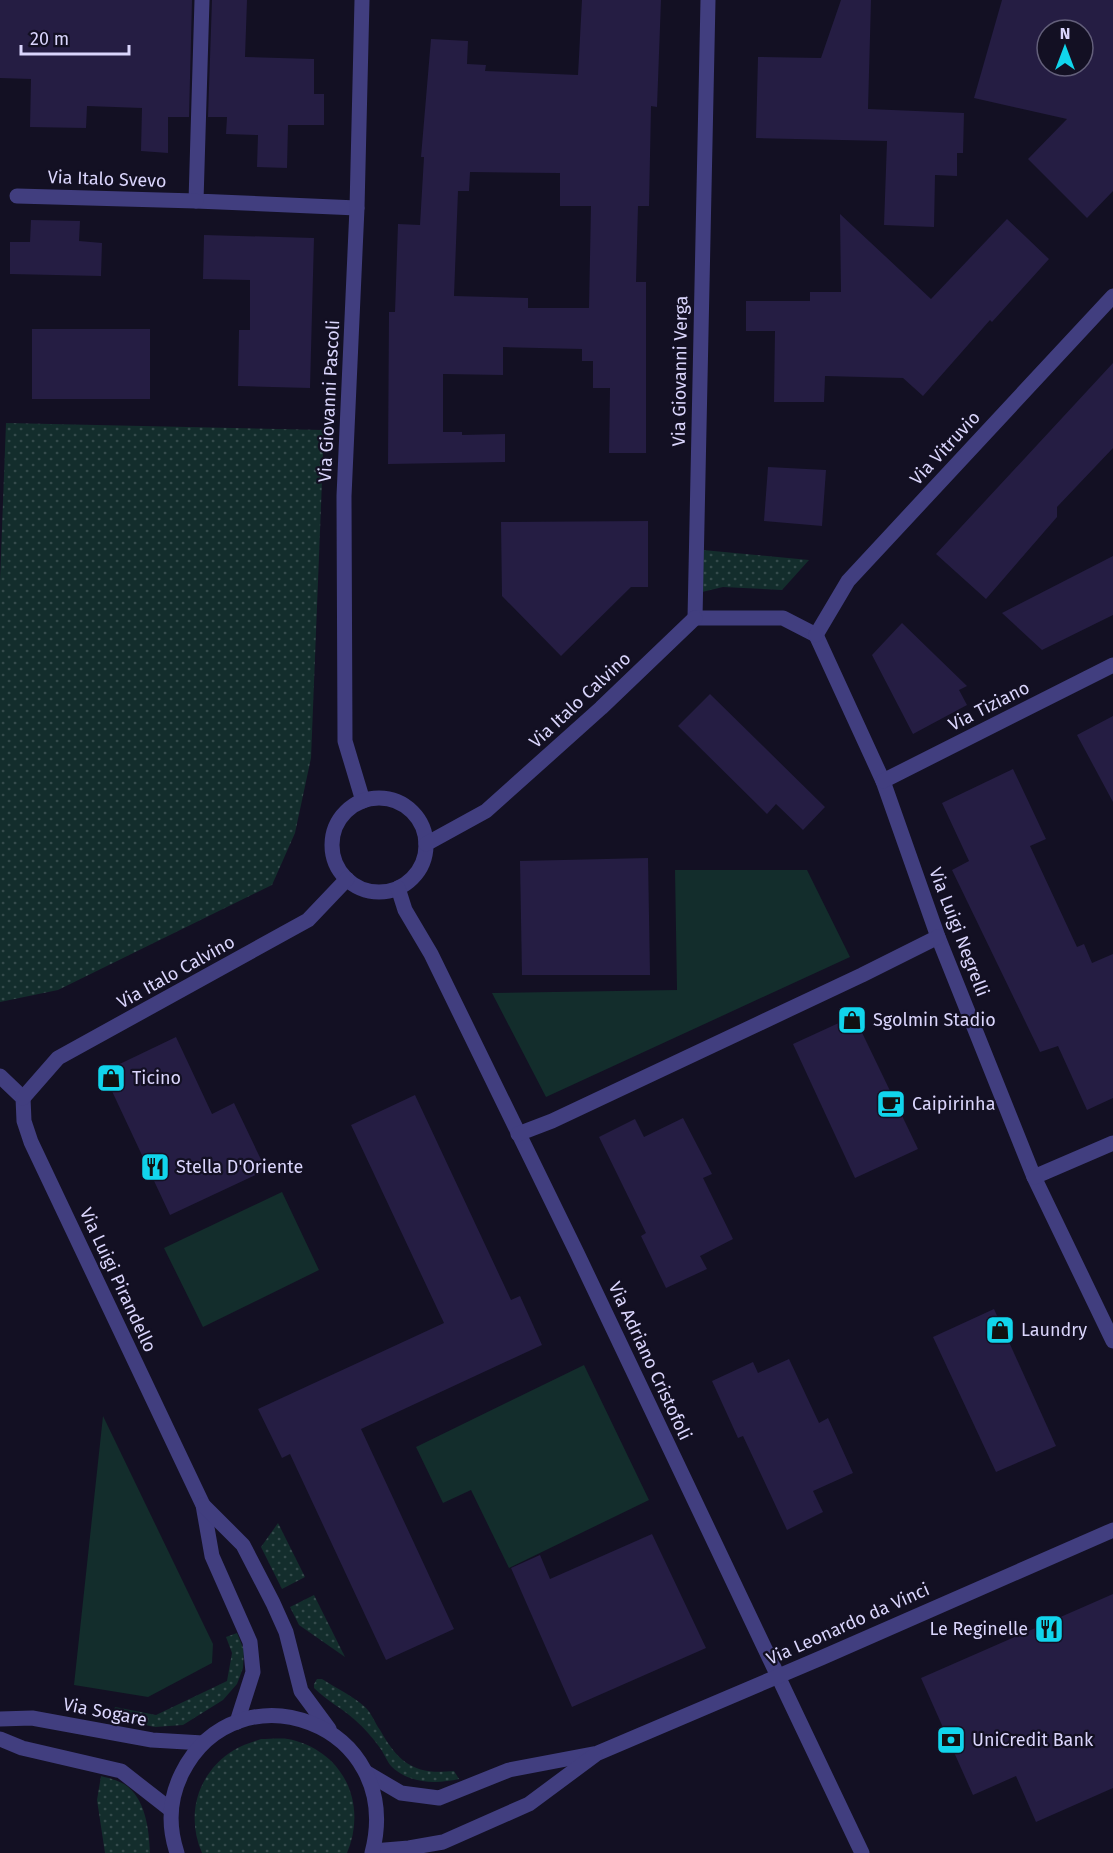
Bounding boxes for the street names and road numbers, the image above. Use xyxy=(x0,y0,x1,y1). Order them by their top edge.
street label: Via Italo Svevo xyxy=(47,166,167,192)
street label: Via Giovanni Verga xyxy=(668,295,692,447)
street label: Via Giovanni Pascoli xyxy=(314,319,344,483)
street label: Via Vitruvio xyxy=(905,406,985,490)
street label: Via Italo Calvino xyxy=(525,647,635,753)
street label: Via Tiziano xyxy=(945,676,1033,736)
street label: Via Luigi Negrelli xyxy=(924,864,994,1000)
street label: Via Italo Calvino xyxy=(113,931,239,1013)
street label: Via Luigi Pirandello xyxy=(75,1204,161,1356)
street label: Via Adriano Cristofoli xyxy=(604,1278,696,1444)
street label: Via Leonardo da Vinci xyxy=(763,1578,933,1670)
street label: Via Sogare xyxy=(61,1693,149,1731)

